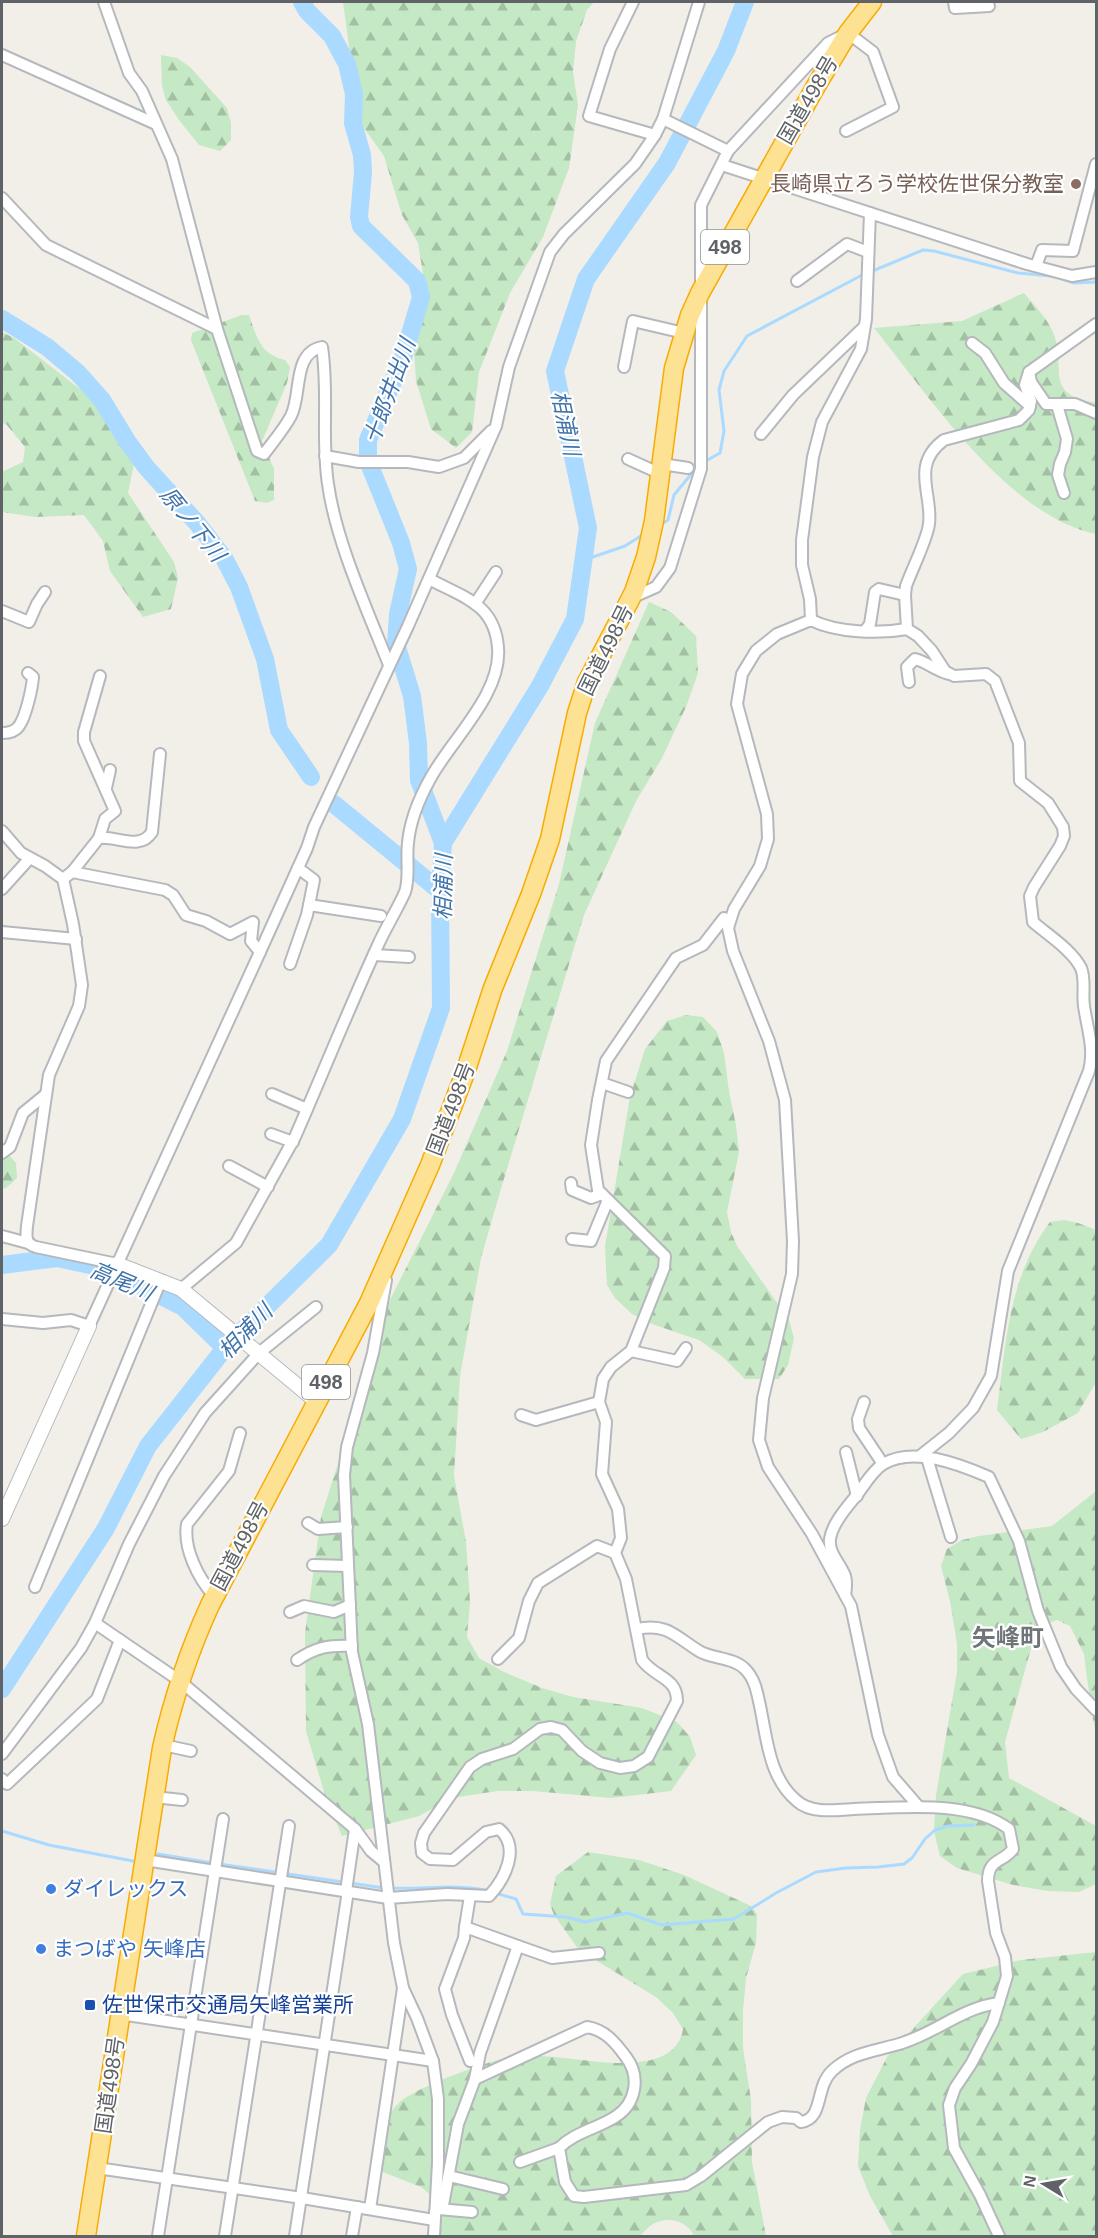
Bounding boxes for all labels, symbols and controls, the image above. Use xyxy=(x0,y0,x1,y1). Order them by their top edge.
street label: 国道498号 xyxy=(773,52,842,148)
place label: 長崎県立ろう学校佐世保分教室 xyxy=(770,172,1064,195)
marker: 長崎県立ろう学校佐世保分教室 xyxy=(1069,177,1083,191)
road number: 498 xyxy=(701,230,749,264)
water label: 十郎井出川 xyxy=(359,333,421,447)
water label: 相浦川 xyxy=(546,388,585,460)
water label: 原ノ下川 xyxy=(155,482,231,568)
street label: 国道498号 xyxy=(574,601,637,699)
water label: 相浦川 xyxy=(430,852,457,920)
street label: 国道498号 xyxy=(422,1059,479,1159)
water label: 高尾川 xyxy=(87,1257,159,1307)
water label: 相浦川 xyxy=(213,1297,279,1364)
road number: 498 xyxy=(302,1365,350,1399)
street label: 国道498号 xyxy=(206,1497,273,1594)
district label: 矢峰町 xyxy=(972,1624,1044,1651)
place label: ダイレックス xyxy=(63,1877,188,1900)
marker: ダイレックス xyxy=(44,1882,58,1896)
place label: まつばや 矢峰店 xyxy=(53,1937,206,1960)
marker: まつばや 矢峰店 xyxy=(34,1942,48,1956)
place label: 佐世保市交通局矢峰営業所 xyxy=(102,1993,354,2016)
marker: 佐世保市交通局矢峰営業所 xyxy=(83,1998,97,2012)
street label: 国道498号 xyxy=(91,2035,128,2135)
north arrow xyxy=(1014,2154,1074,2214)
text: N xyxy=(1020,2174,1039,2189)

